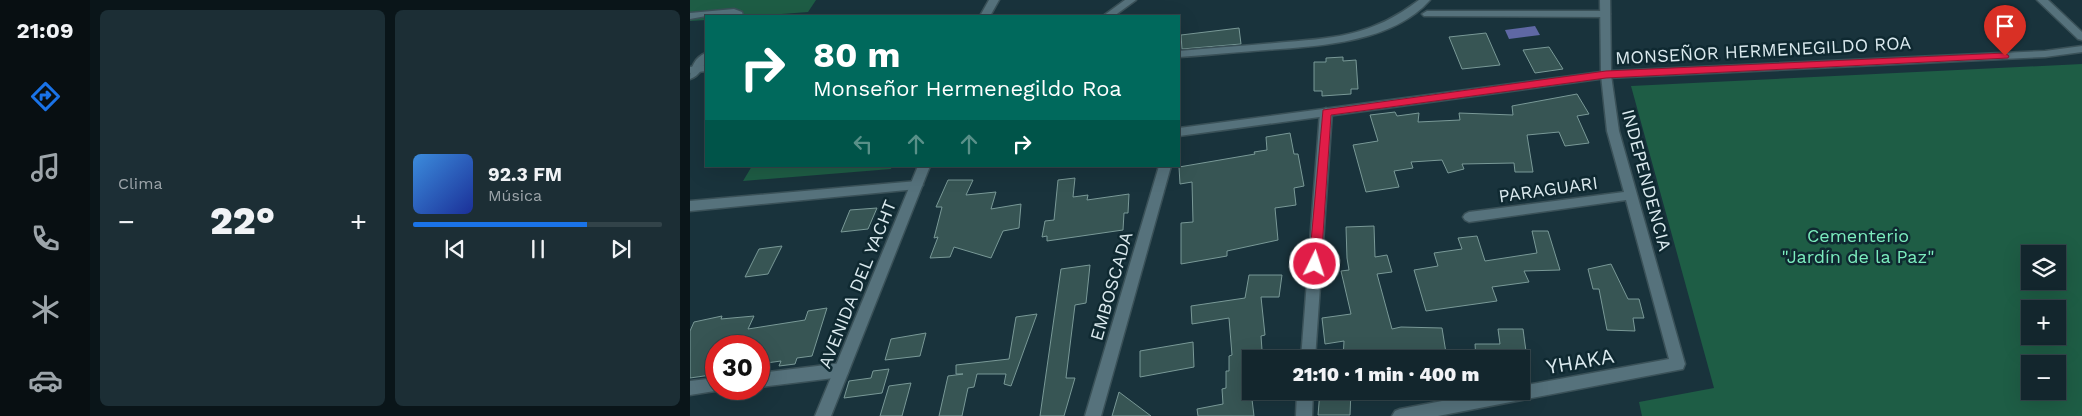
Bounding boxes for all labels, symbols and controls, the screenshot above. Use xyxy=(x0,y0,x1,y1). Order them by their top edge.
pin xyxy=(1984,5,2026,56)
icon: arrive xyxy=(1991,12,2019,40)
text: 21:09 xyxy=(17,18,73,43)
street label: MONSEÑOR HERMENEGILDO ROA xyxy=(1614,32,1912,68)
text: 80 m xyxy=(813,34,900,76)
icon: right xyxy=(730,35,795,100)
text: Monseñor Hermenegildo Roa xyxy=(813,76,1122,101)
icon: directions xyxy=(28,79,63,114)
street label: INDEPENDENCIA xyxy=(1618,107,1676,253)
icon: left xyxy=(849,130,877,158)
icon: ahead xyxy=(902,130,930,158)
icon: ahead xyxy=(955,130,983,158)
icon: right xyxy=(1008,130,1036,158)
icon: music xyxy=(28,150,63,185)
text: 92.3 FM xyxy=(488,163,562,186)
street label: PARAGUARI xyxy=(1497,172,1599,206)
text: Clima xyxy=(118,174,162,193)
text: Música xyxy=(488,186,542,205)
street label: AVENIDA DEL YACHT xyxy=(814,197,900,371)
text: 22° xyxy=(210,199,275,243)
text: − xyxy=(118,205,135,238)
text: + xyxy=(350,205,367,238)
icon: phone xyxy=(28,221,63,256)
park label: Cementerio "Jardín de la Paz" xyxy=(1782,225,1934,267)
street label: EMBOSCADA xyxy=(1085,229,1137,343)
icon: previous xyxy=(441,235,469,263)
icon: pause xyxy=(524,235,552,263)
icon: next xyxy=(607,235,635,263)
position arrow xyxy=(1288,237,1340,289)
map controls xyxy=(2021,245,2066,400)
button: layers xyxy=(2021,245,2066,290)
icon: climate xyxy=(28,292,63,327)
button: + xyxy=(2021,300,2066,345)
speed limit sign: 30 xyxy=(705,335,770,400)
street label: YHAKA xyxy=(1544,343,1616,379)
button: − xyxy=(2021,355,2066,400)
icon: car xyxy=(28,363,63,398)
text: 21:10 · 1 min · 400 m xyxy=(1293,363,1479,386)

